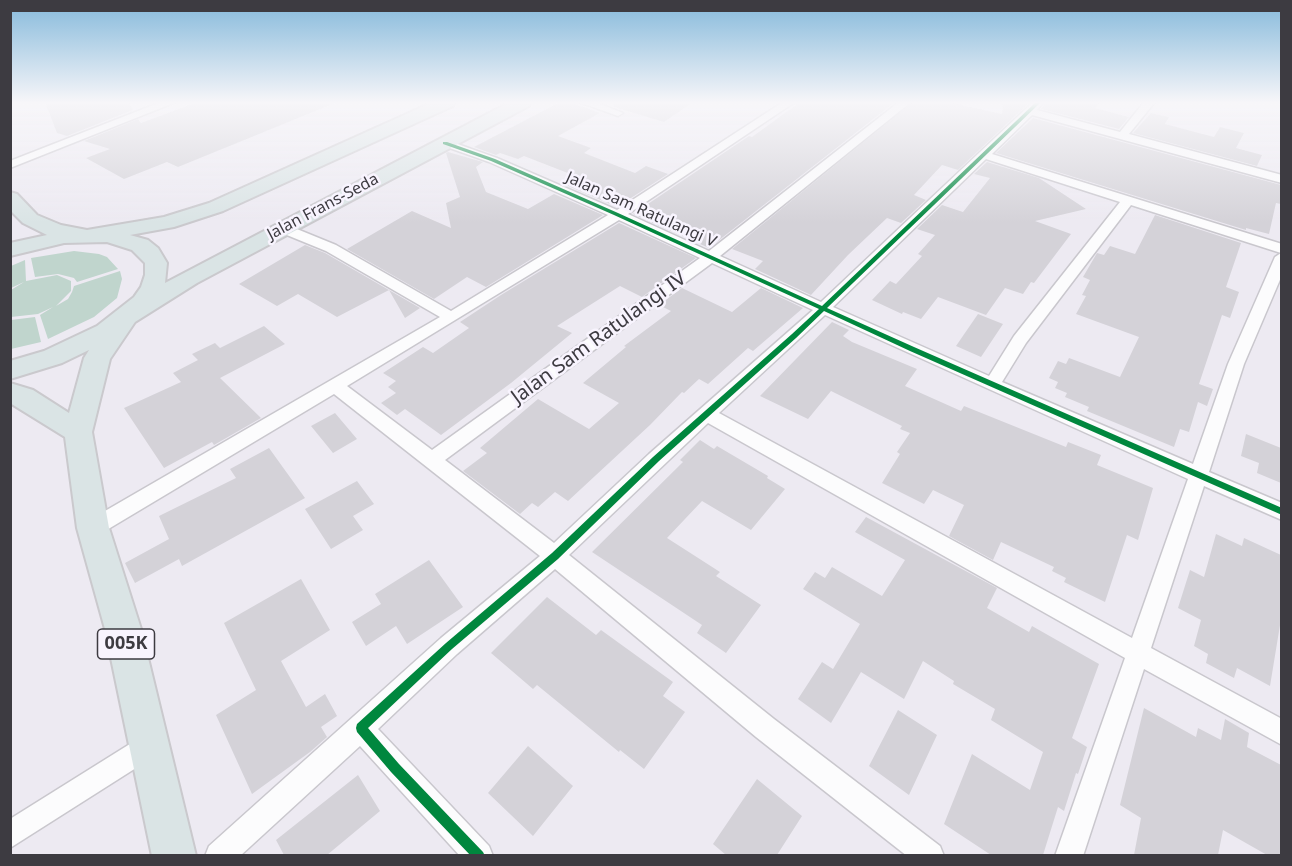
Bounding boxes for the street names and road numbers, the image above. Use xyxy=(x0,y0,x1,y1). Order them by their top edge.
street label: Jalan Sam Ratulangi V xyxy=(563,168,719,252)
street label: Jalan Frans-Seda xyxy=(264,170,382,244)
street label: Jalan Sam Ratulangi IV xyxy=(507,267,691,409)
road number: 005K xyxy=(98,629,154,659)

